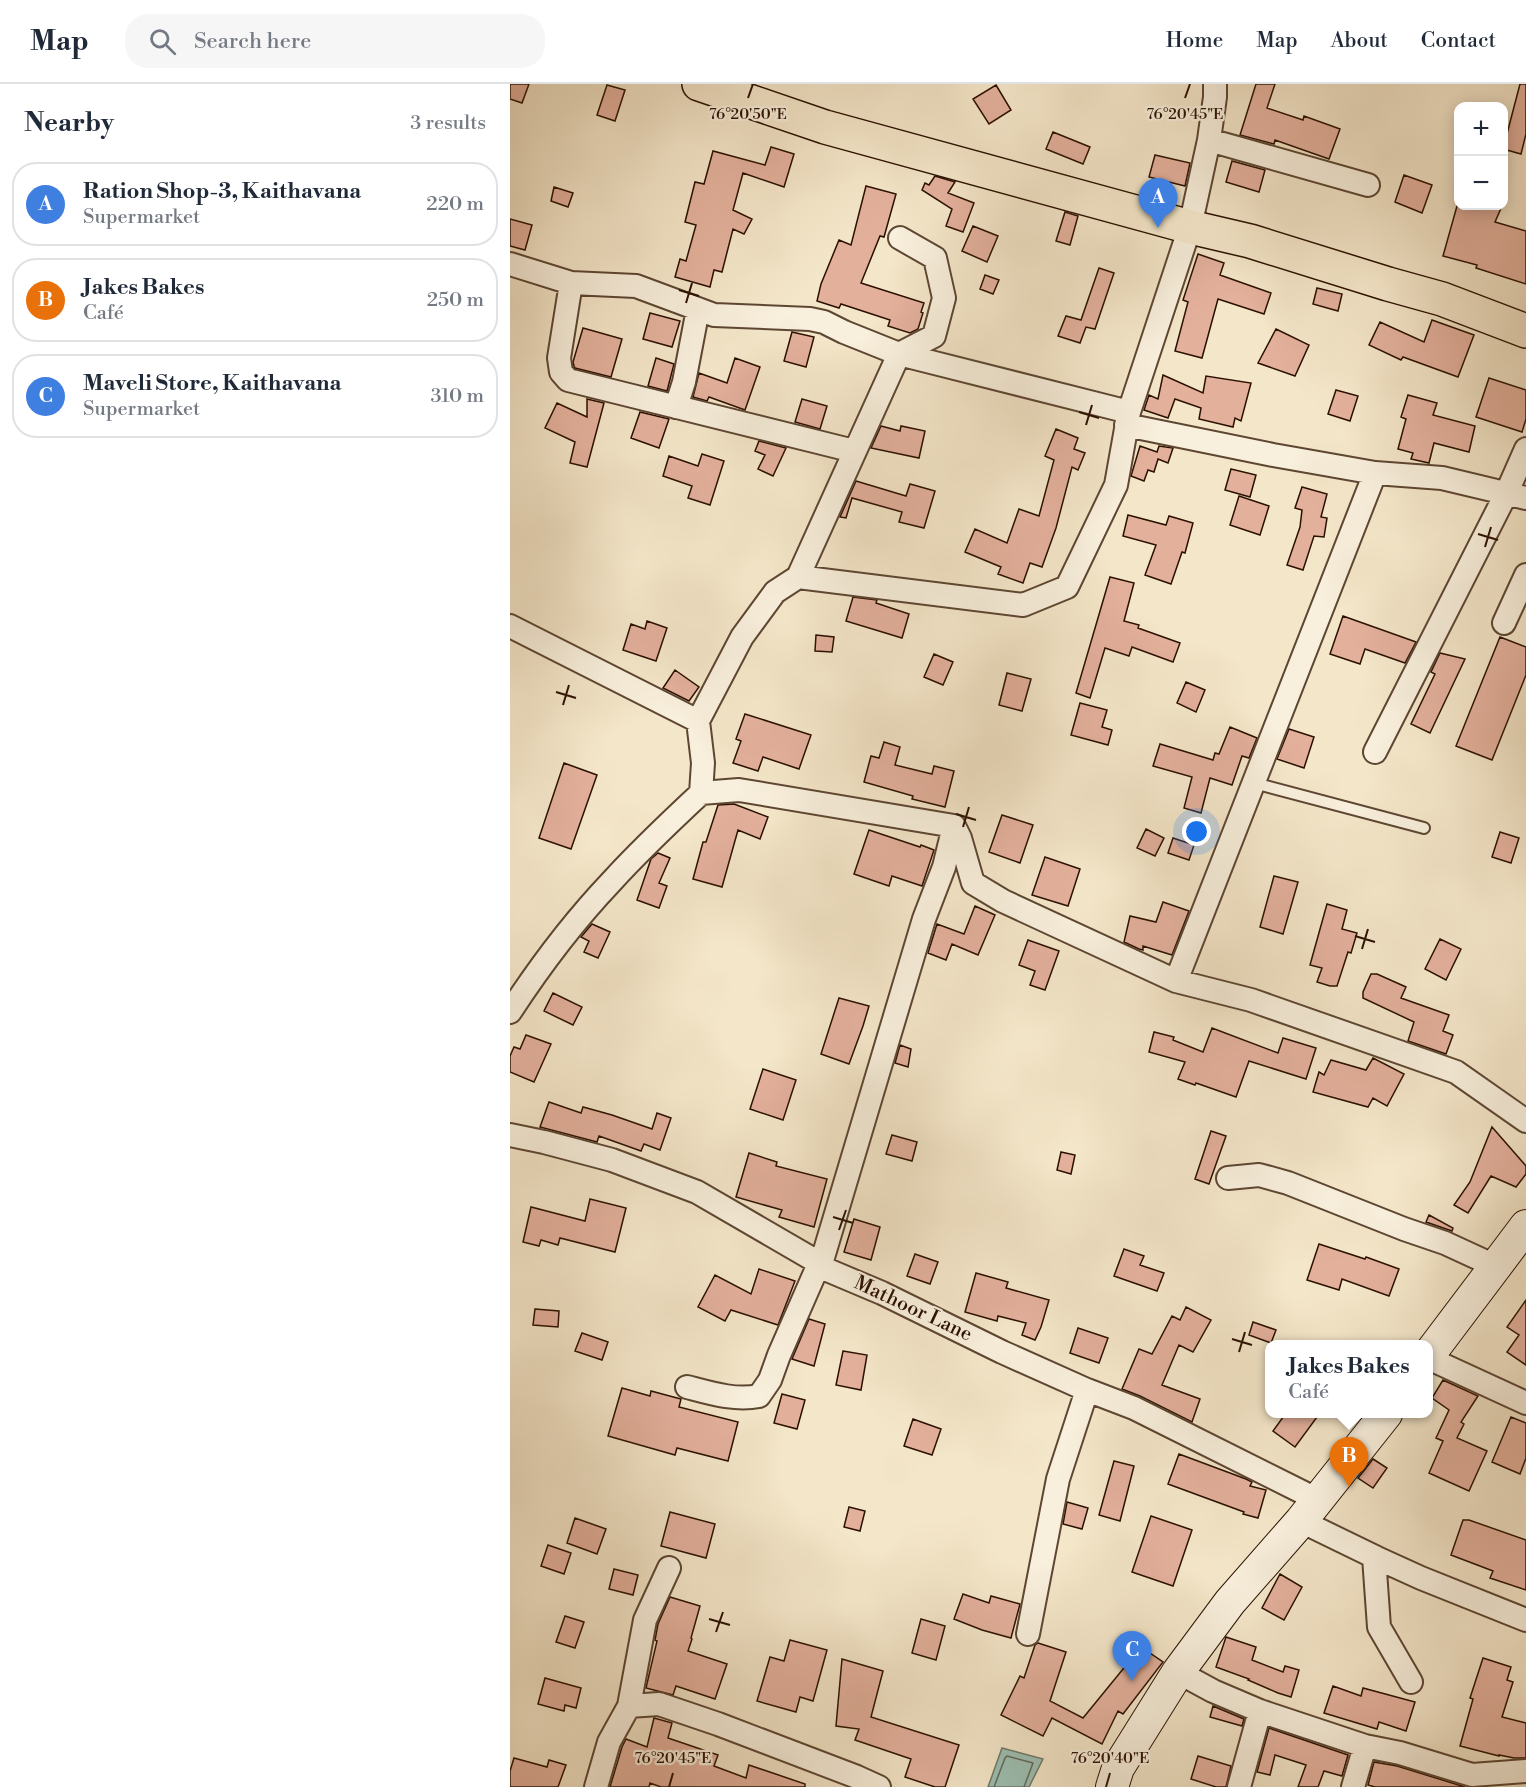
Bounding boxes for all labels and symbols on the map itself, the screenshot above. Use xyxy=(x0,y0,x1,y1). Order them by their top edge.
text: 76°20'50"E xyxy=(709,105,787,124)
text: 76°20'45"E xyxy=(1147,105,1223,124)
pin: A xyxy=(1138,178,1178,228)
your location xyxy=(1182,817,1211,846)
street label: Mathoor Lane xyxy=(850,1271,976,1347)
pin: B xyxy=(1330,1438,1368,1487)
pin: C xyxy=(1112,1632,1152,1681)
text: 76°20'45"E xyxy=(635,1749,711,1768)
text: 76°20'40"E xyxy=(1071,1749,1149,1768)

